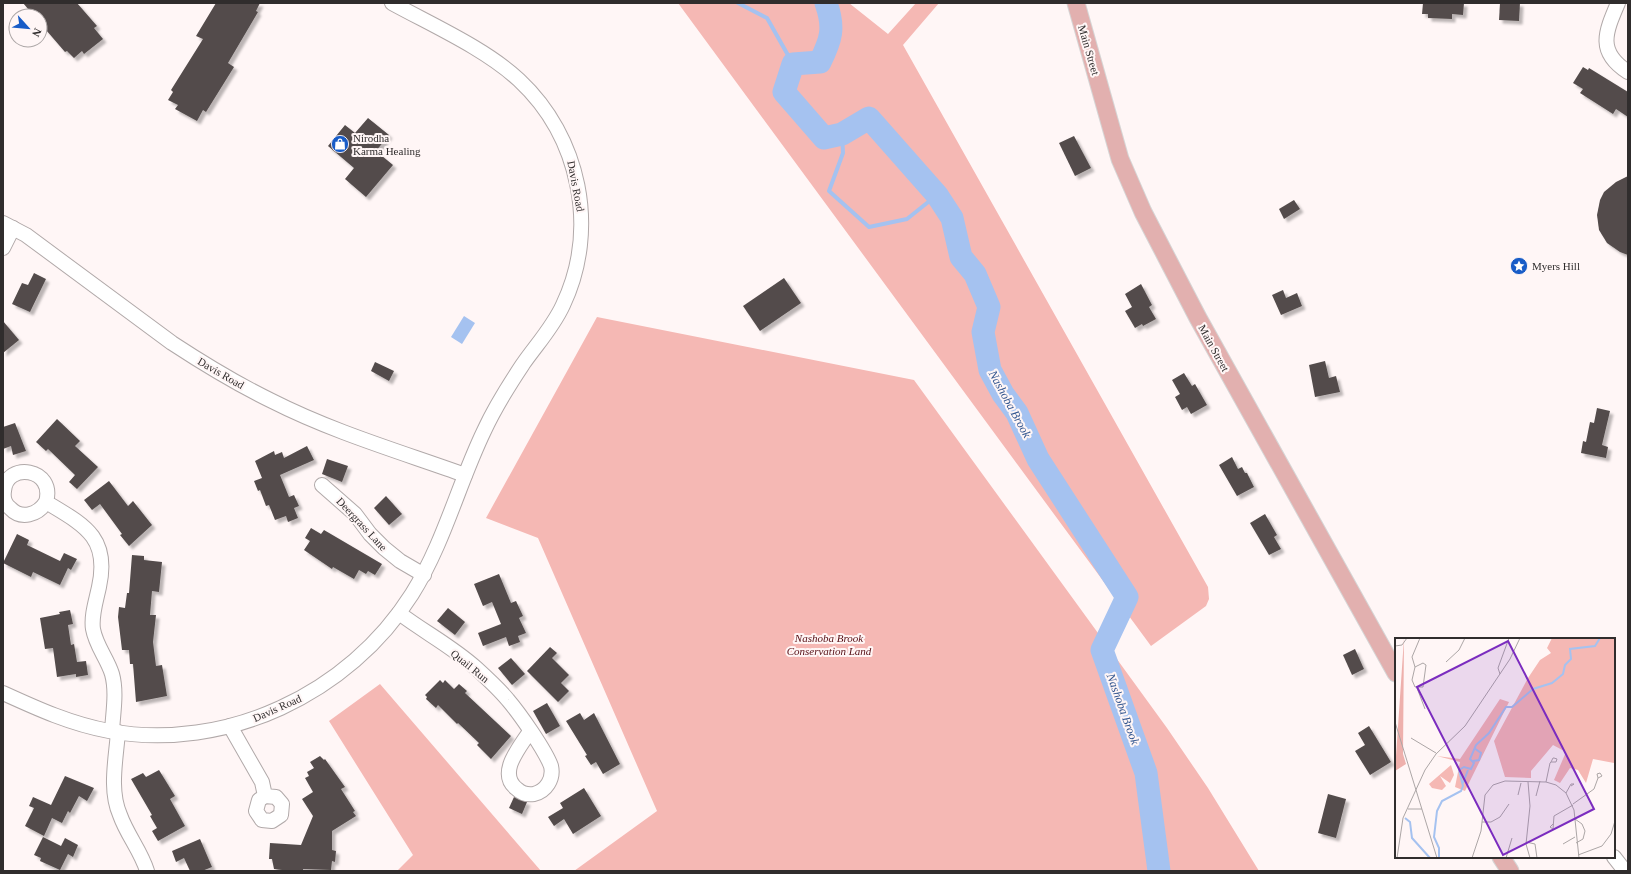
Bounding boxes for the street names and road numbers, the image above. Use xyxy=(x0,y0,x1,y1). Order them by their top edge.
street label: Main Street xyxy=(1076,24,1102,76)
street label: Davis Road xyxy=(565,160,587,213)
street label: Main Street xyxy=(1196,323,1232,373)
street label: Davis Road xyxy=(196,355,247,391)
street label: Deergrass Lane xyxy=(334,495,390,553)
street label: Quail Run xyxy=(449,647,492,685)
street label: Davis Road xyxy=(251,692,303,724)

